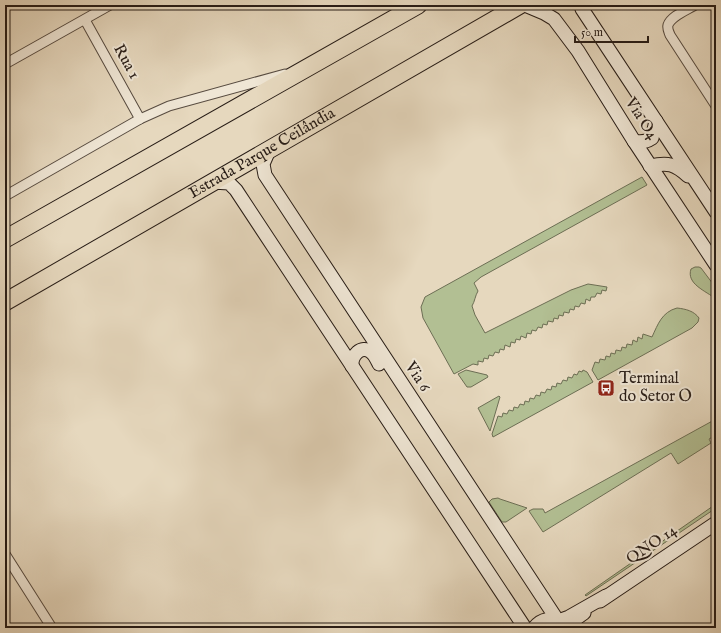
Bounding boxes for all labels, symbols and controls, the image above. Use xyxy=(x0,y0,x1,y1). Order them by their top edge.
scale bar xyxy=(575,18,648,44)
text: 50 m xyxy=(581,25,603,40)
street label: Rua 1 xyxy=(108,41,144,83)
street label: Via O4 xyxy=(620,93,662,144)
street label: Estrada Parque Ceilândia xyxy=(186,104,339,204)
street label: Via 6 xyxy=(399,357,434,396)
place label: Terminal do Setor O xyxy=(619,369,692,407)
bus stop icon: Terminal do Setor O xyxy=(596,378,616,398)
street label: QNO 14 xyxy=(623,521,681,569)

